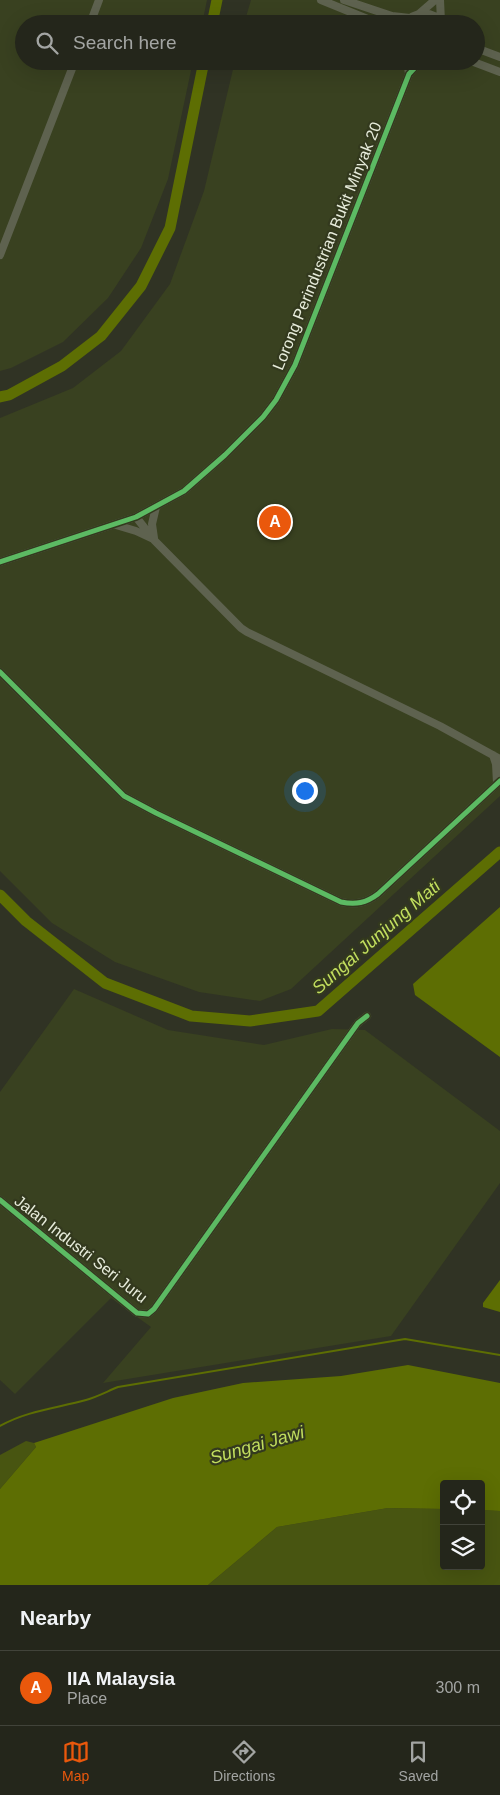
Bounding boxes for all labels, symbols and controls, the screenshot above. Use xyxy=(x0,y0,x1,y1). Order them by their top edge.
search box xyxy=(15,15,485,70)
icon: search xyxy=(33,29,61,57)
text: Search here xyxy=(73,32,177,53)
street label: Lorong Perindustrian Bukit Minyak 20 xyxy=(269,119,385,372)
pin: A xyxy=(259,503,291,541)
your location xyxy=(292,778,318,804)
water label: Sungai Junjung Mati xyxy=(308,875,445,998)
street label: Jalan Industri Seri Juru xyxy=(11,1192,151,1306)
water label: Sungai Jawi xyxy=(208,1422,307,1468)
map controls xyxy=(440,1480,485,1570)
button: locate xyxy=(440,1480,485,1525)
button: layers xyxy=(440,1525,485,1570)
text: Nearby xyxy=(20,1606,91,1629)
text: IIA Malaysia xyxy=(67,1668,175,1689)
text: A xyxy=(30,1679,42,1696)
text: 300 m xyxy=(436,1679,480,1696)
text: Place xyxy=(67,1690,107,1707)
tab: Map xyxy=(62,1738,90,1784)
tab: Directions xyxy=(213,1738,275,1784)
tab: Saved xyxy=(399,1738,438,1784)

